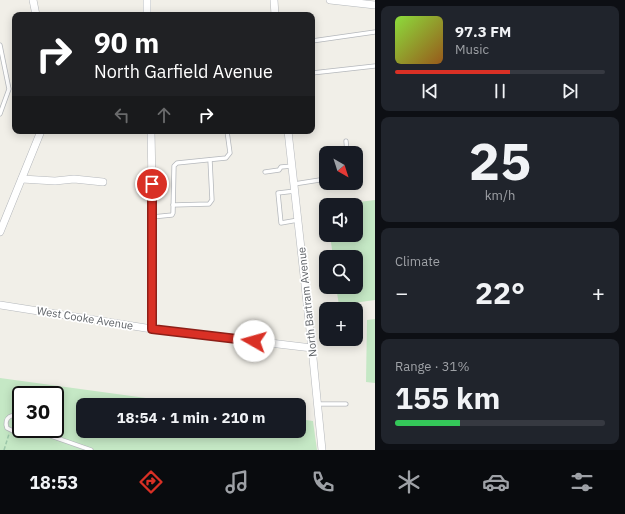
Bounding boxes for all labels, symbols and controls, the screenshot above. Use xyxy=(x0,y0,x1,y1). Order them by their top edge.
text: 97.3 FM xyxy=(455,22,511,41)
text: 90 m xyxy=(94,24,159,61)
icon: right xyxy=(28,28,80,80)
text: Music xyxy=(455,41,489,58)
text: North Garfield Avenue xyxy=(94,60,273,83)
icon: previous xyxy=(419,80,441,102)
icon: pause xyxy=(489,80,511,102)
icon: next xyxy=(559,80,581,102)
icon: left xyxy=(111,104,133,126)
icon: ahead xyxy=(153,104,175,126)
icon: right xyxy=(195,104,217,126)
text: 25 xyxy=(469,127,531,194)
north arrow xyxy=(319,146,363,190)
map controls xyxy=(319,146,363,346)
pin xyxy=(135,167,169,201)
icon: arrive xyxy=(141,173,163,195)
text: km/h xyxy=(485,187,515,204)
button: sound xyxy=(319,198,363,242)
street label: North Bartram Avenue xyxy=(294,246,320,358)
button: search xyxy=(319,250,363,294)
text: Climate xyxy=(395,253,440,270)
text: 22° xyxy=(475,273,525,312)
text: − xyxy=(395,278,408,307)
text: + xyxy=(592,278,605,307)
button: + xyxy=(319,302,363,346)
street label: West Cooke Avenue xyxy=(36,303,134,333)
position arrow xyxy=(233,320,275,362)
text: Range · 31% xyxy=(395,358,469,375)
text: 155 km xyxy=(395,378,500,417)
speed limit sign: 30 xyxy=(12,386,64,438)
text: 18:54 · 1 min · 210 m xyxy=(117,408,265,427)
icon: directions xyxy=(137,468,165,496)
icon: music xyxy=(223,468,251,496)
icon: phone xyxy=(309,468,337,496)
icon: climate xyxy=(395,468,423,496)
icon: car xyxy=(482,468,510,496)
icon: filters xyxy=(568,468,596,496)
text: 18:53 xyxy=(29,471,78,494)

